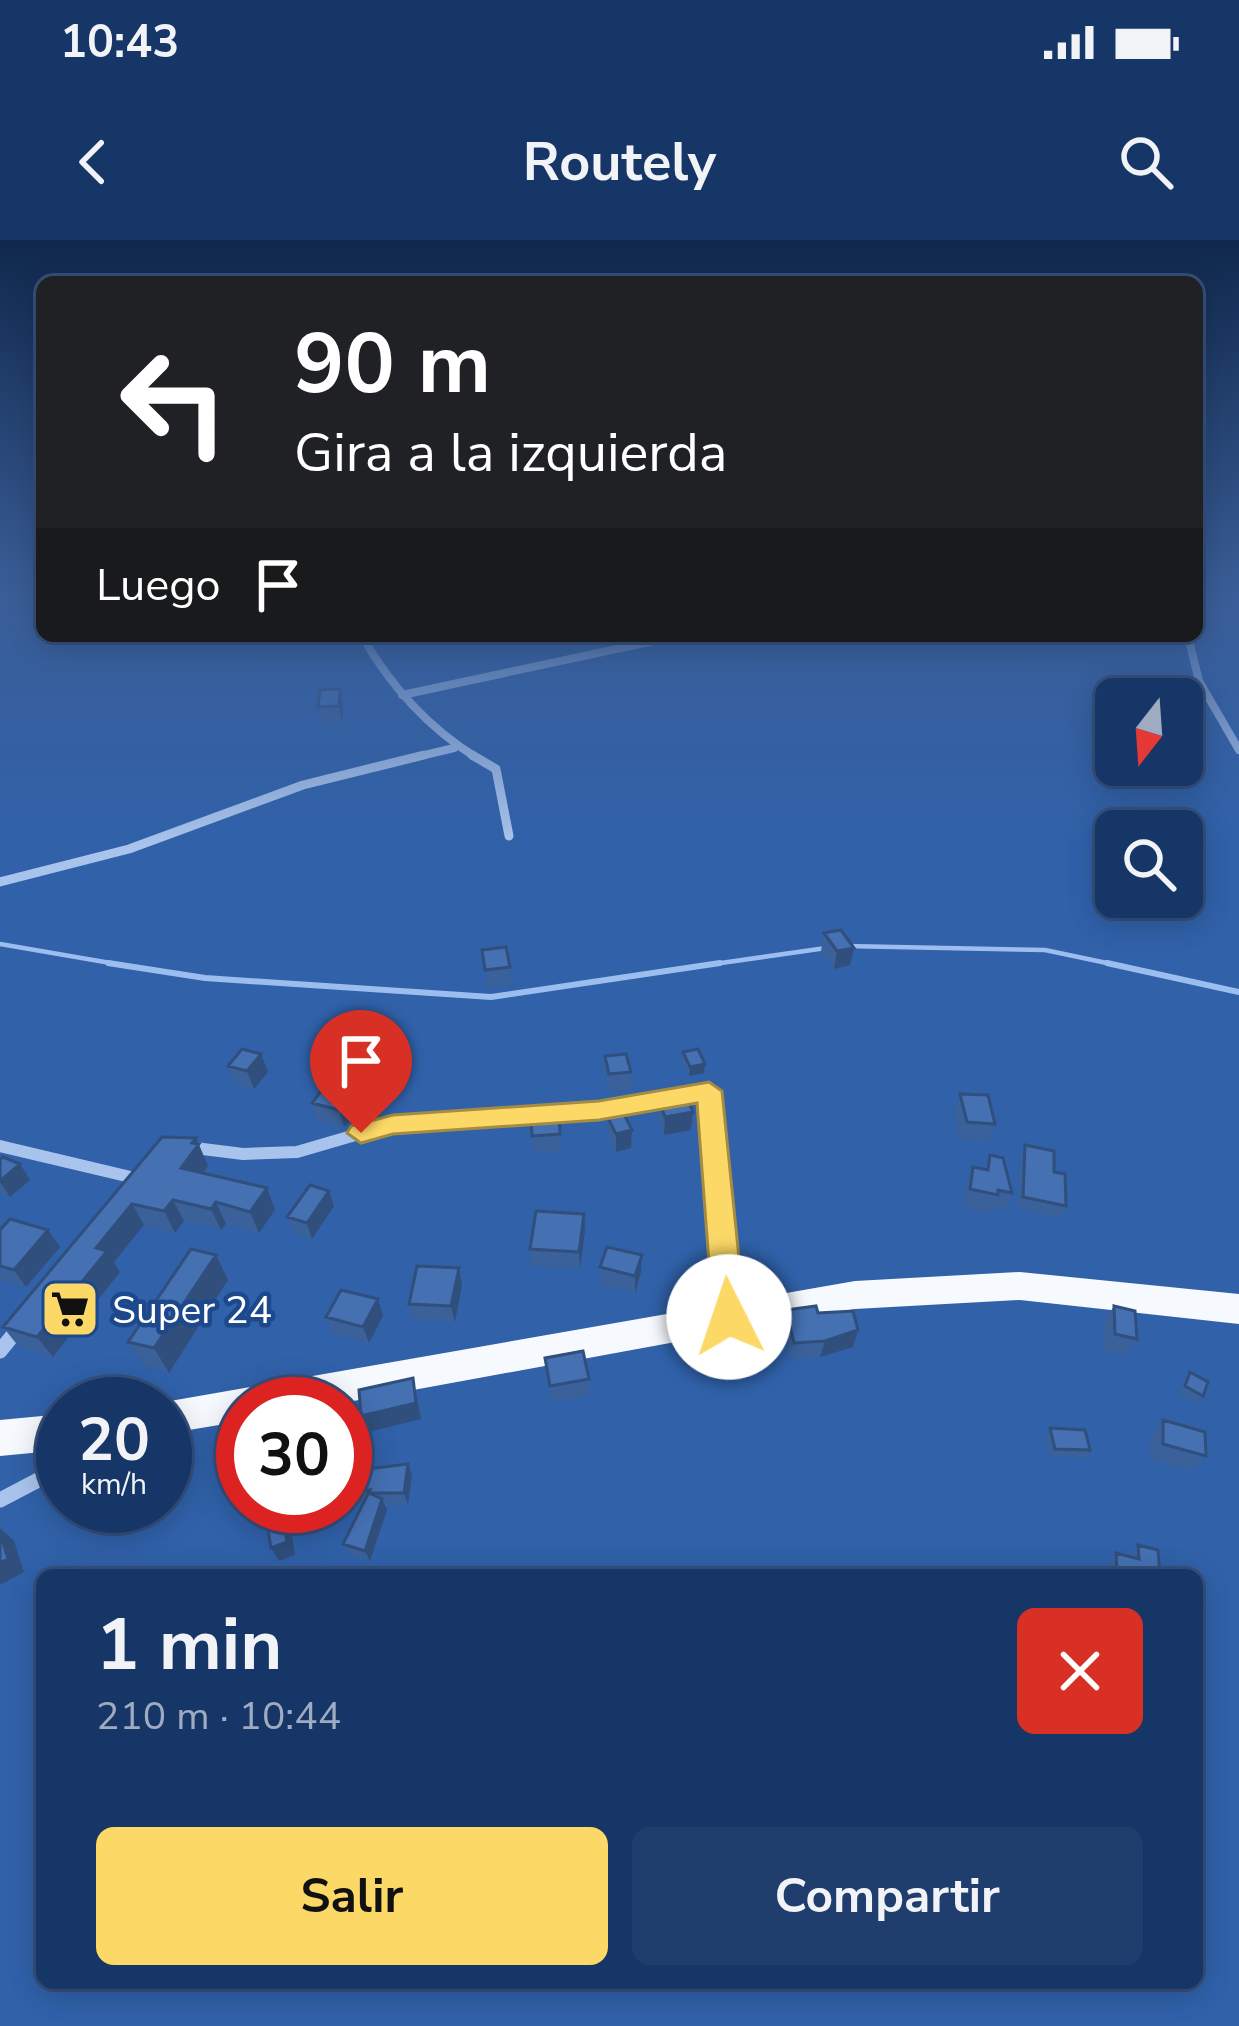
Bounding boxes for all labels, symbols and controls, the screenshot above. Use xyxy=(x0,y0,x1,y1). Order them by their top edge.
text: 10:43 xyxy=(60,12,179,73)
text: Routely xyxy=(523,125,716,199)
icon: back xyxy=(60,129,126,195)
icon: search xyxy=(1113,129,1179,195)
text: 90 m xyxy=(294,307,491,422)
icon: left xyxy=(96,324,252,480)
text: Gira a la izquierda xyxy=(294,416,727,490)
icon: arrive xyxy=(245,552,311,618)
text: Luego xyxy=(96,555,221,616)
north arrow xyxy=(1095,678,1203,786)
map controls xyxy=(1095,678,1203,918)
button: search xyxy=(1095,810,1203,918)
pin xyxy=(310,1010,412,1133)
icon: arrive xyxy=(328,1028,394,1094)
position arrow xyxy=(666,1254,792,1380)
supermarket icon: Super 24 xyxy=(39,1278,101,1340)
place label: Super 24 xyxy=(112,1284,272,1337)
speed limit sign: 30 xyxy=(216,1377,372,1533)
text: 20 xyxy=(78,1399,150,1481)
text: km/h xyxy=(81,1464,147,1505)
text: 1 min xyxy=(96,1596,282,1694)
button: close xyxy=(1017,1608,1143,1734)
text: 210 m · 10:44 xyxy=(96,1690,341,1743)
button: Salir xyxy=(96,1827,608,1965)
button: Compartir xyxy=(632,1827,1143,1965)

